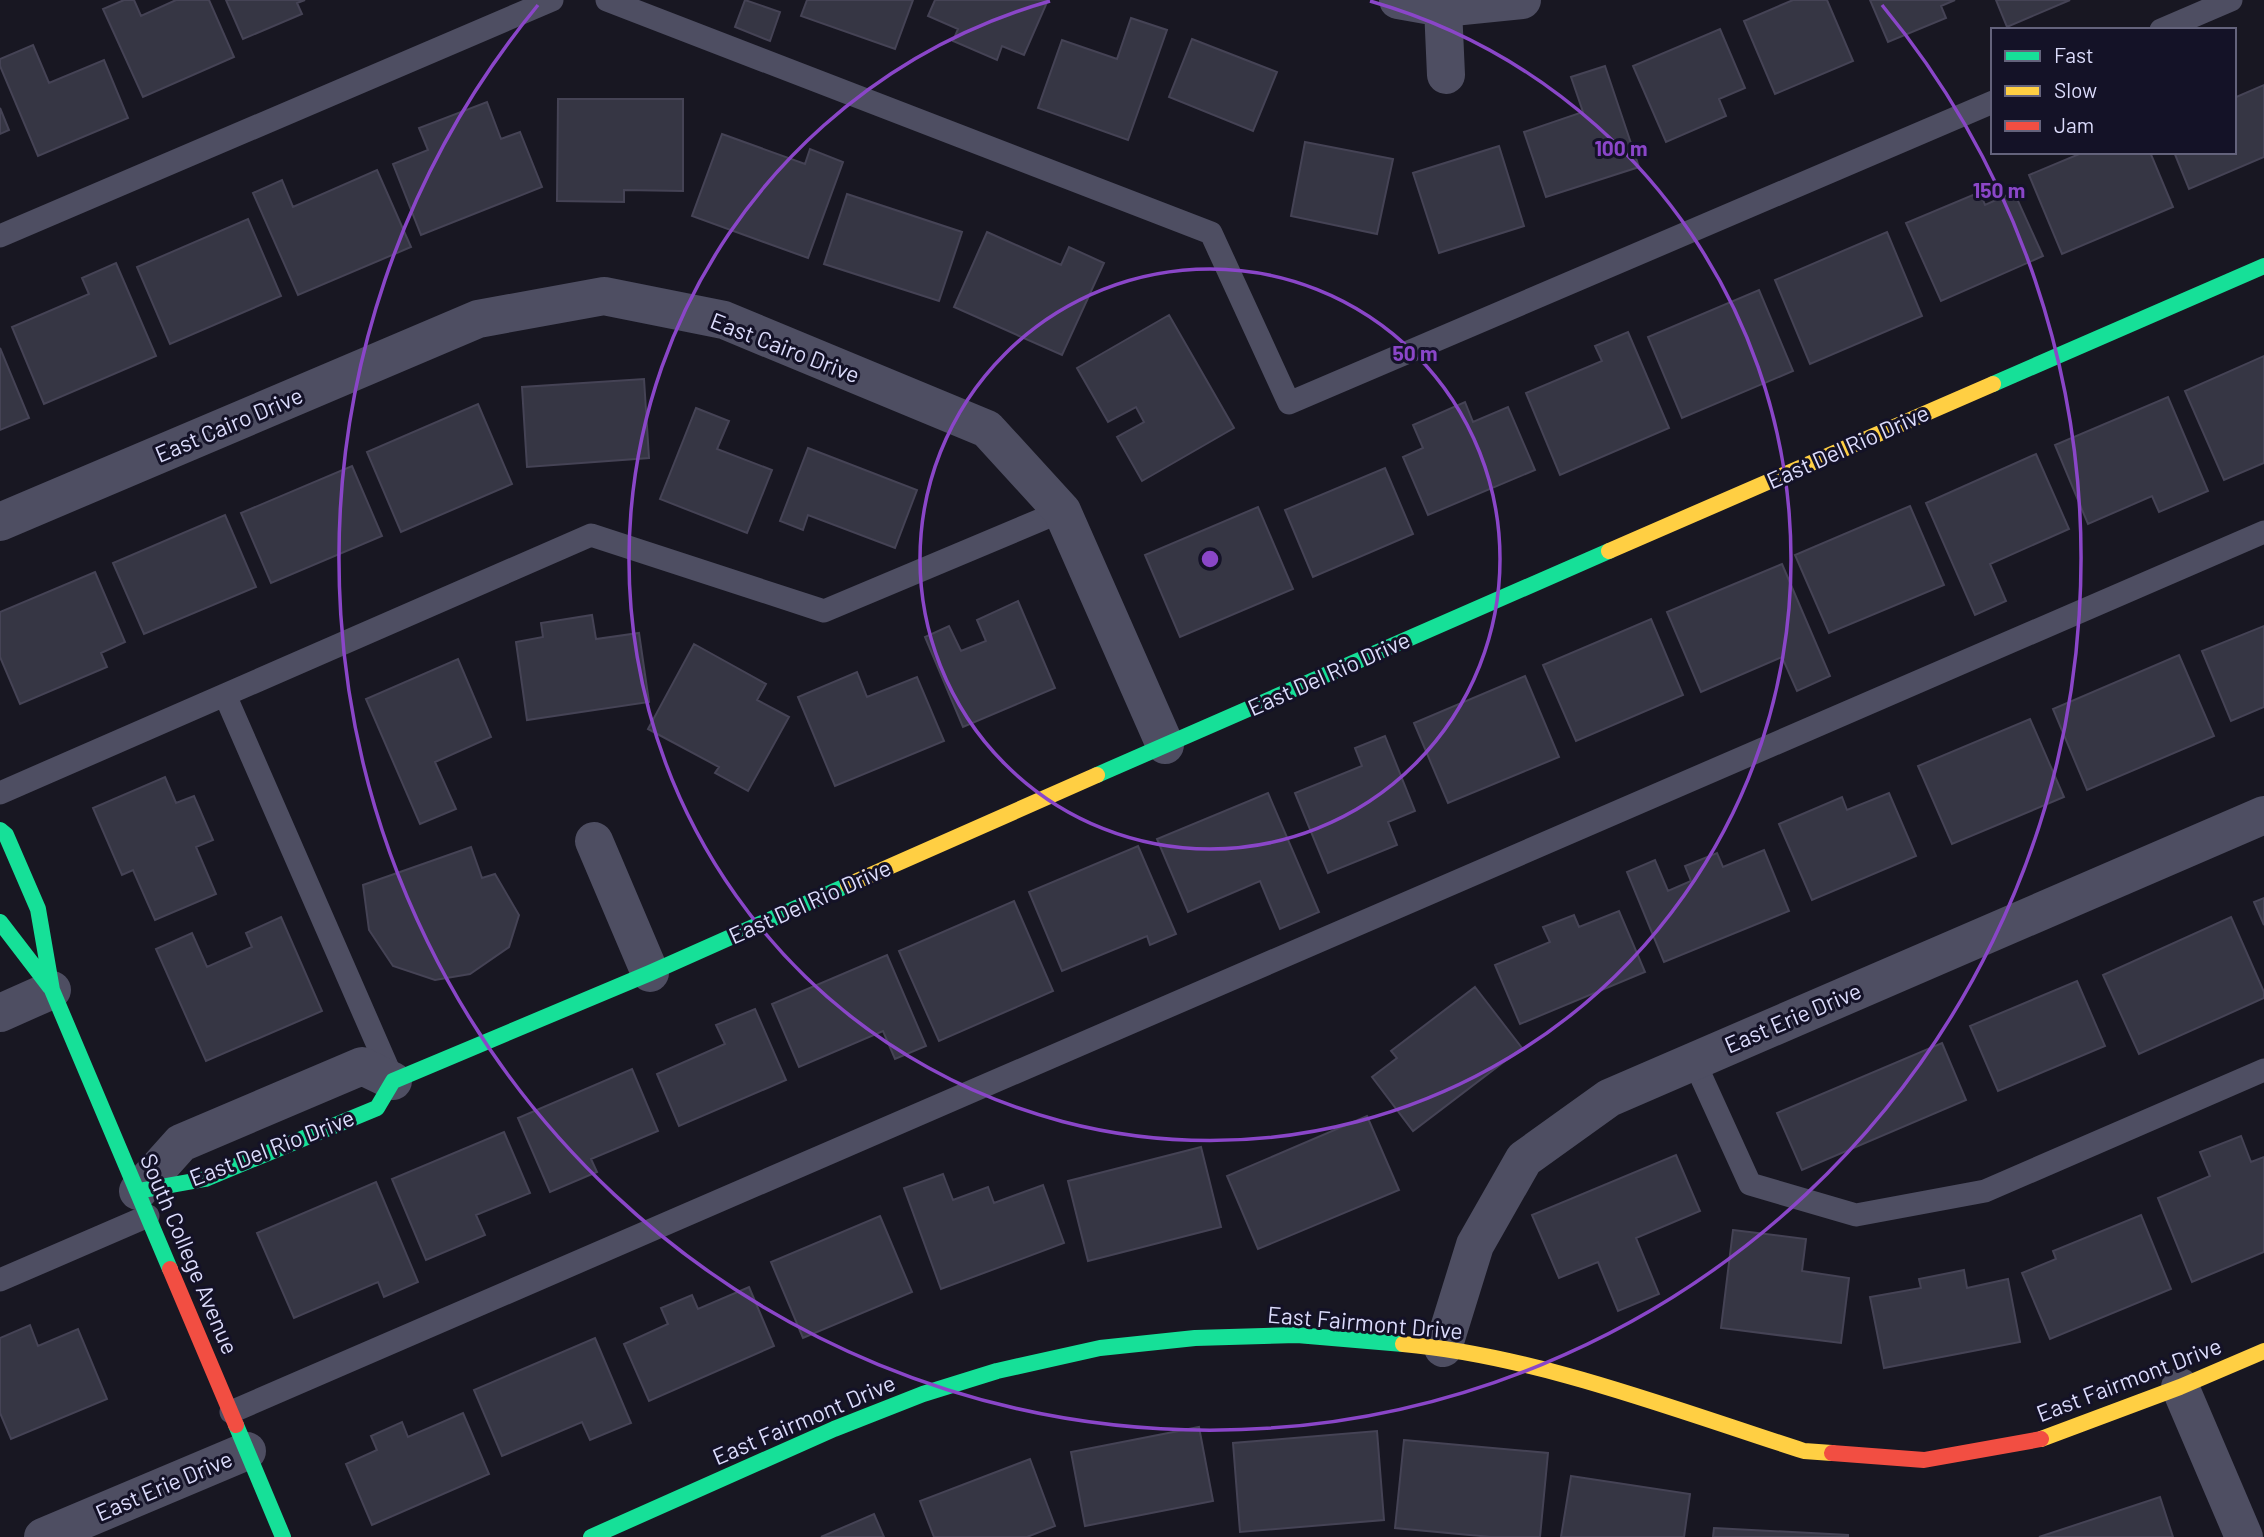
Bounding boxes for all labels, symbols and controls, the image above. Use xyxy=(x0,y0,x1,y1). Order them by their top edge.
legend xyxy=(1991,28,2236,154)
text: Fast xyxy=(2054,42,2094,67)
text: Slow xyxy=(2054,77,2097,102)
text: Jam xyxy=(2054,112,2094,137)
text: 100 m xyxy=(1594,135,1648,160)
text: 150 m xyxy=(1973,177,2025,202)
street label: East Cairo Drive xyxy=(707,306,864,388)
text: 50 m xyxy=(1392,340,1438,365)
street label: East Cairo Drive xyxy=(151,380,307,468)
street label: East Del Rio Drive xyxy=(1762,398,1933,494)
centre of rings xyxy=(1198,547,1222,571)
street label: East Del Rio Drive xyxy=(1243,625,1414,721)
street label: East Del Rio Drive xyxy=(724,853,895,949)
street label: East Erie Drive xyxy=(1720,976,1865,1058)
street label: East Del Rio Drive xyxy=(185,1103,358,1191)
street label: South College Avenue xyxy=(135,1149,245,1358)
street label: East Fairmont Drive xyxy=(1266,1300,1464,1344)
street label: East Fairmont Drive xyxy=(2032,1331,2225,1427)
street label: East Fairmont Drive xyxy=(708,1368,899,1470)
street label: East Erie Drive xyxy=(91,1444,236,1526)

